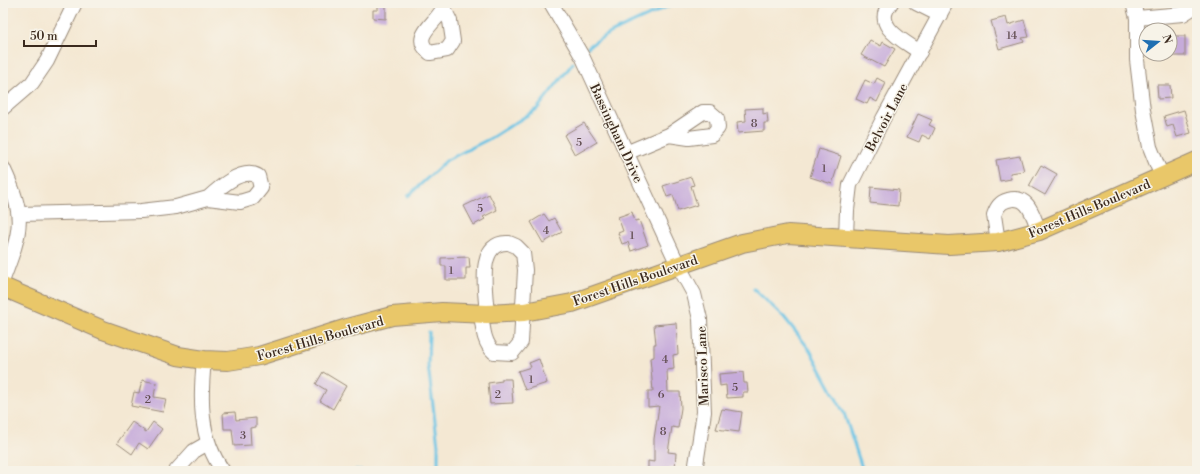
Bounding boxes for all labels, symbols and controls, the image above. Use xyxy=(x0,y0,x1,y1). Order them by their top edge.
scale bar xyxy=(24,22,96,48)
north arrow xyxy=(1138,22,1178,62)
text: 50 m xyxy=(30,29,58,44)
house number: 14 xyxy=(1007,29,1018,43)
text: N xyxy=(1159,33,1175,46)
street label: Bassingham Drive xyxy=(586,80,646,186)
street label: Belvoir Lane xyxy=(862,80,912,155)
house number: 8 xyxy=(751,117,758,131)
house number: 5 xyxy=(576,136,582,150)
house number: 1 xyxy=(822,162,827,176)
street label: Forest Hills Boulevard xyxy=(1026,176,1153,242)
house number: 5 xyxy=(477,202,483,216)
house number: 4 xyxy=(543,224,550,238)
house number: 1 xyxy=(630,229,635,243)
street label: Forest Hills Boulevard xyxy=(571,252,700,310)
house number: 1 xyxy=(449,264,454,278)
street label: Forest Hills Boulevard xyxy=(255,313,386,365)
street label: Marisco Lane xyxy=(694,325,712,406)
house number: 4 xyxy=(662,353,669,367)
house number: 1 xyxy=(529,373,534,387)
house number: 5 xyxy=(732,381,738,395)
house number: 2 xyxy=(495,388,501,402)
house number: 6 xyxy=(658,388,665,402)
house number: 2 xyxy=(145,393,151,407)
house number: 8 xyxy=(660,425,667,439)
house number: 3 xyxy=(240,429,246,443)

